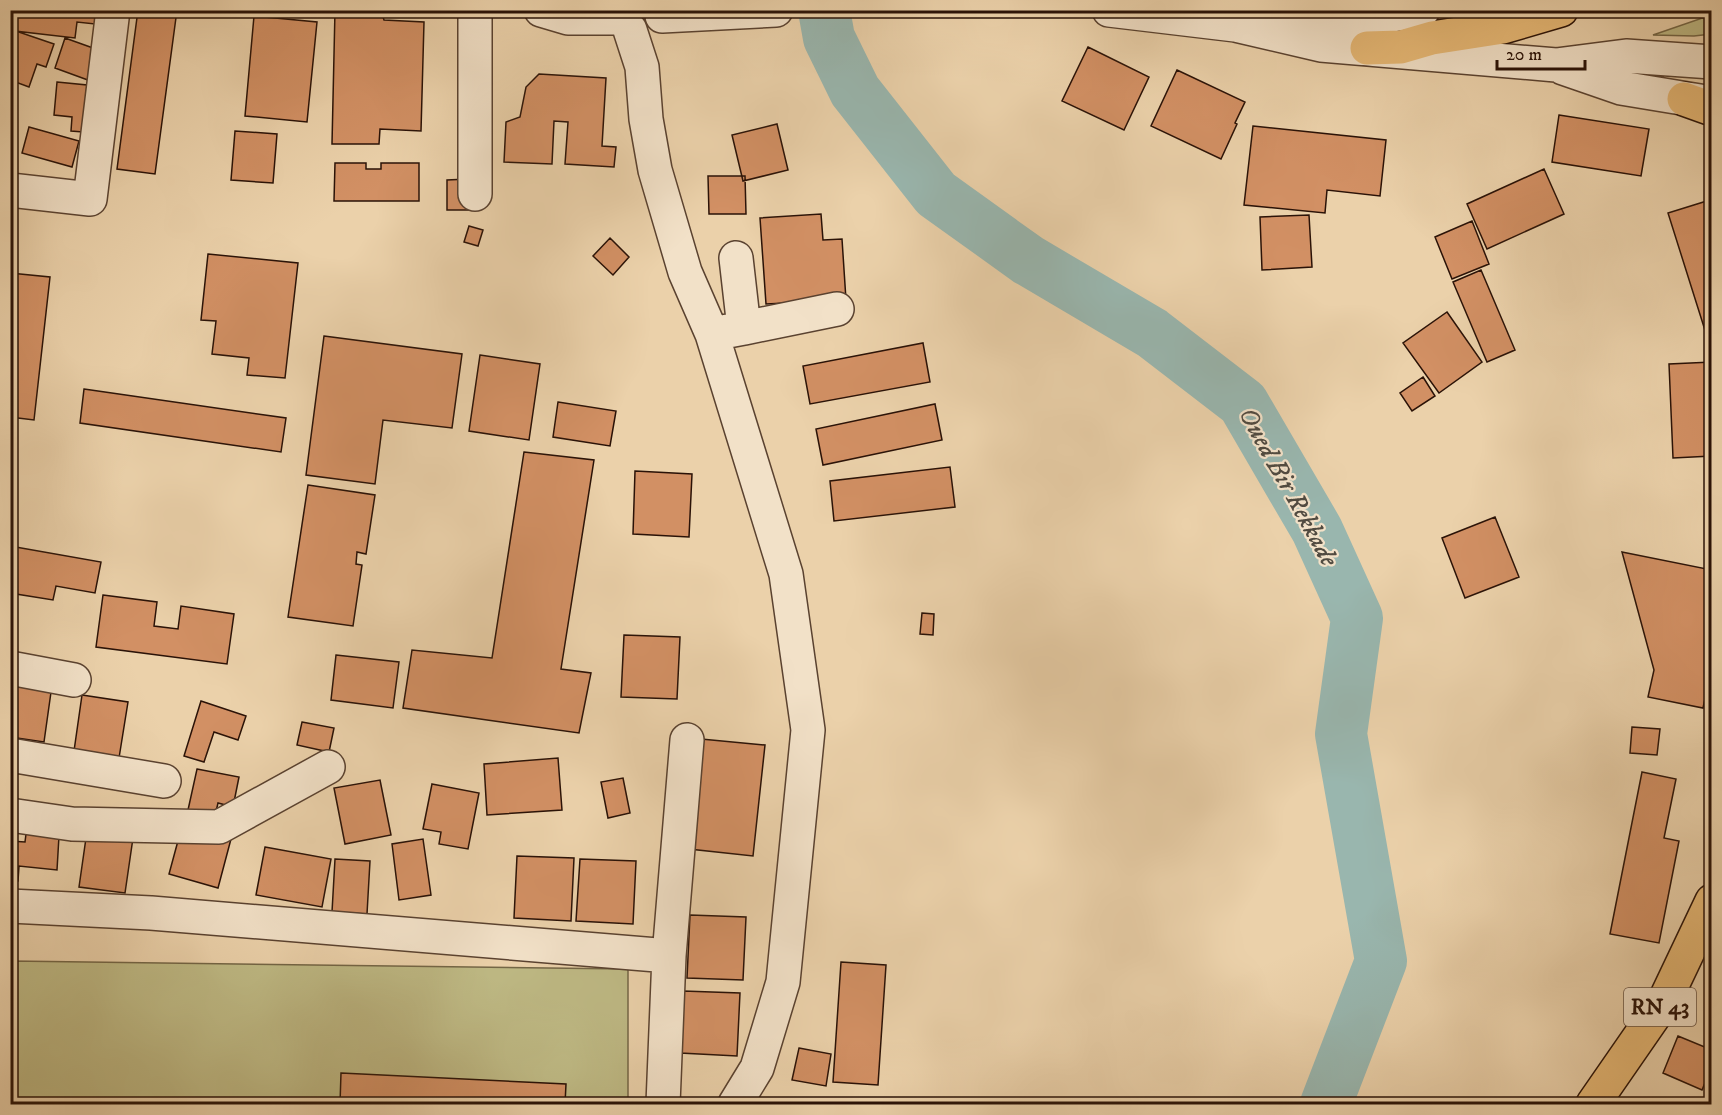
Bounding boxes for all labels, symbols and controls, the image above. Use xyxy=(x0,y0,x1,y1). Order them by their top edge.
scale bar xyxy=(1497,33,1586,71)
text: 20 m xyxy=(1506,44,1542,66)
water label: Oued Bir Rekkade xyxy=(1231,402,1346,573)
road number: RN 43 xyxy=(1624,988,1696,1026)

